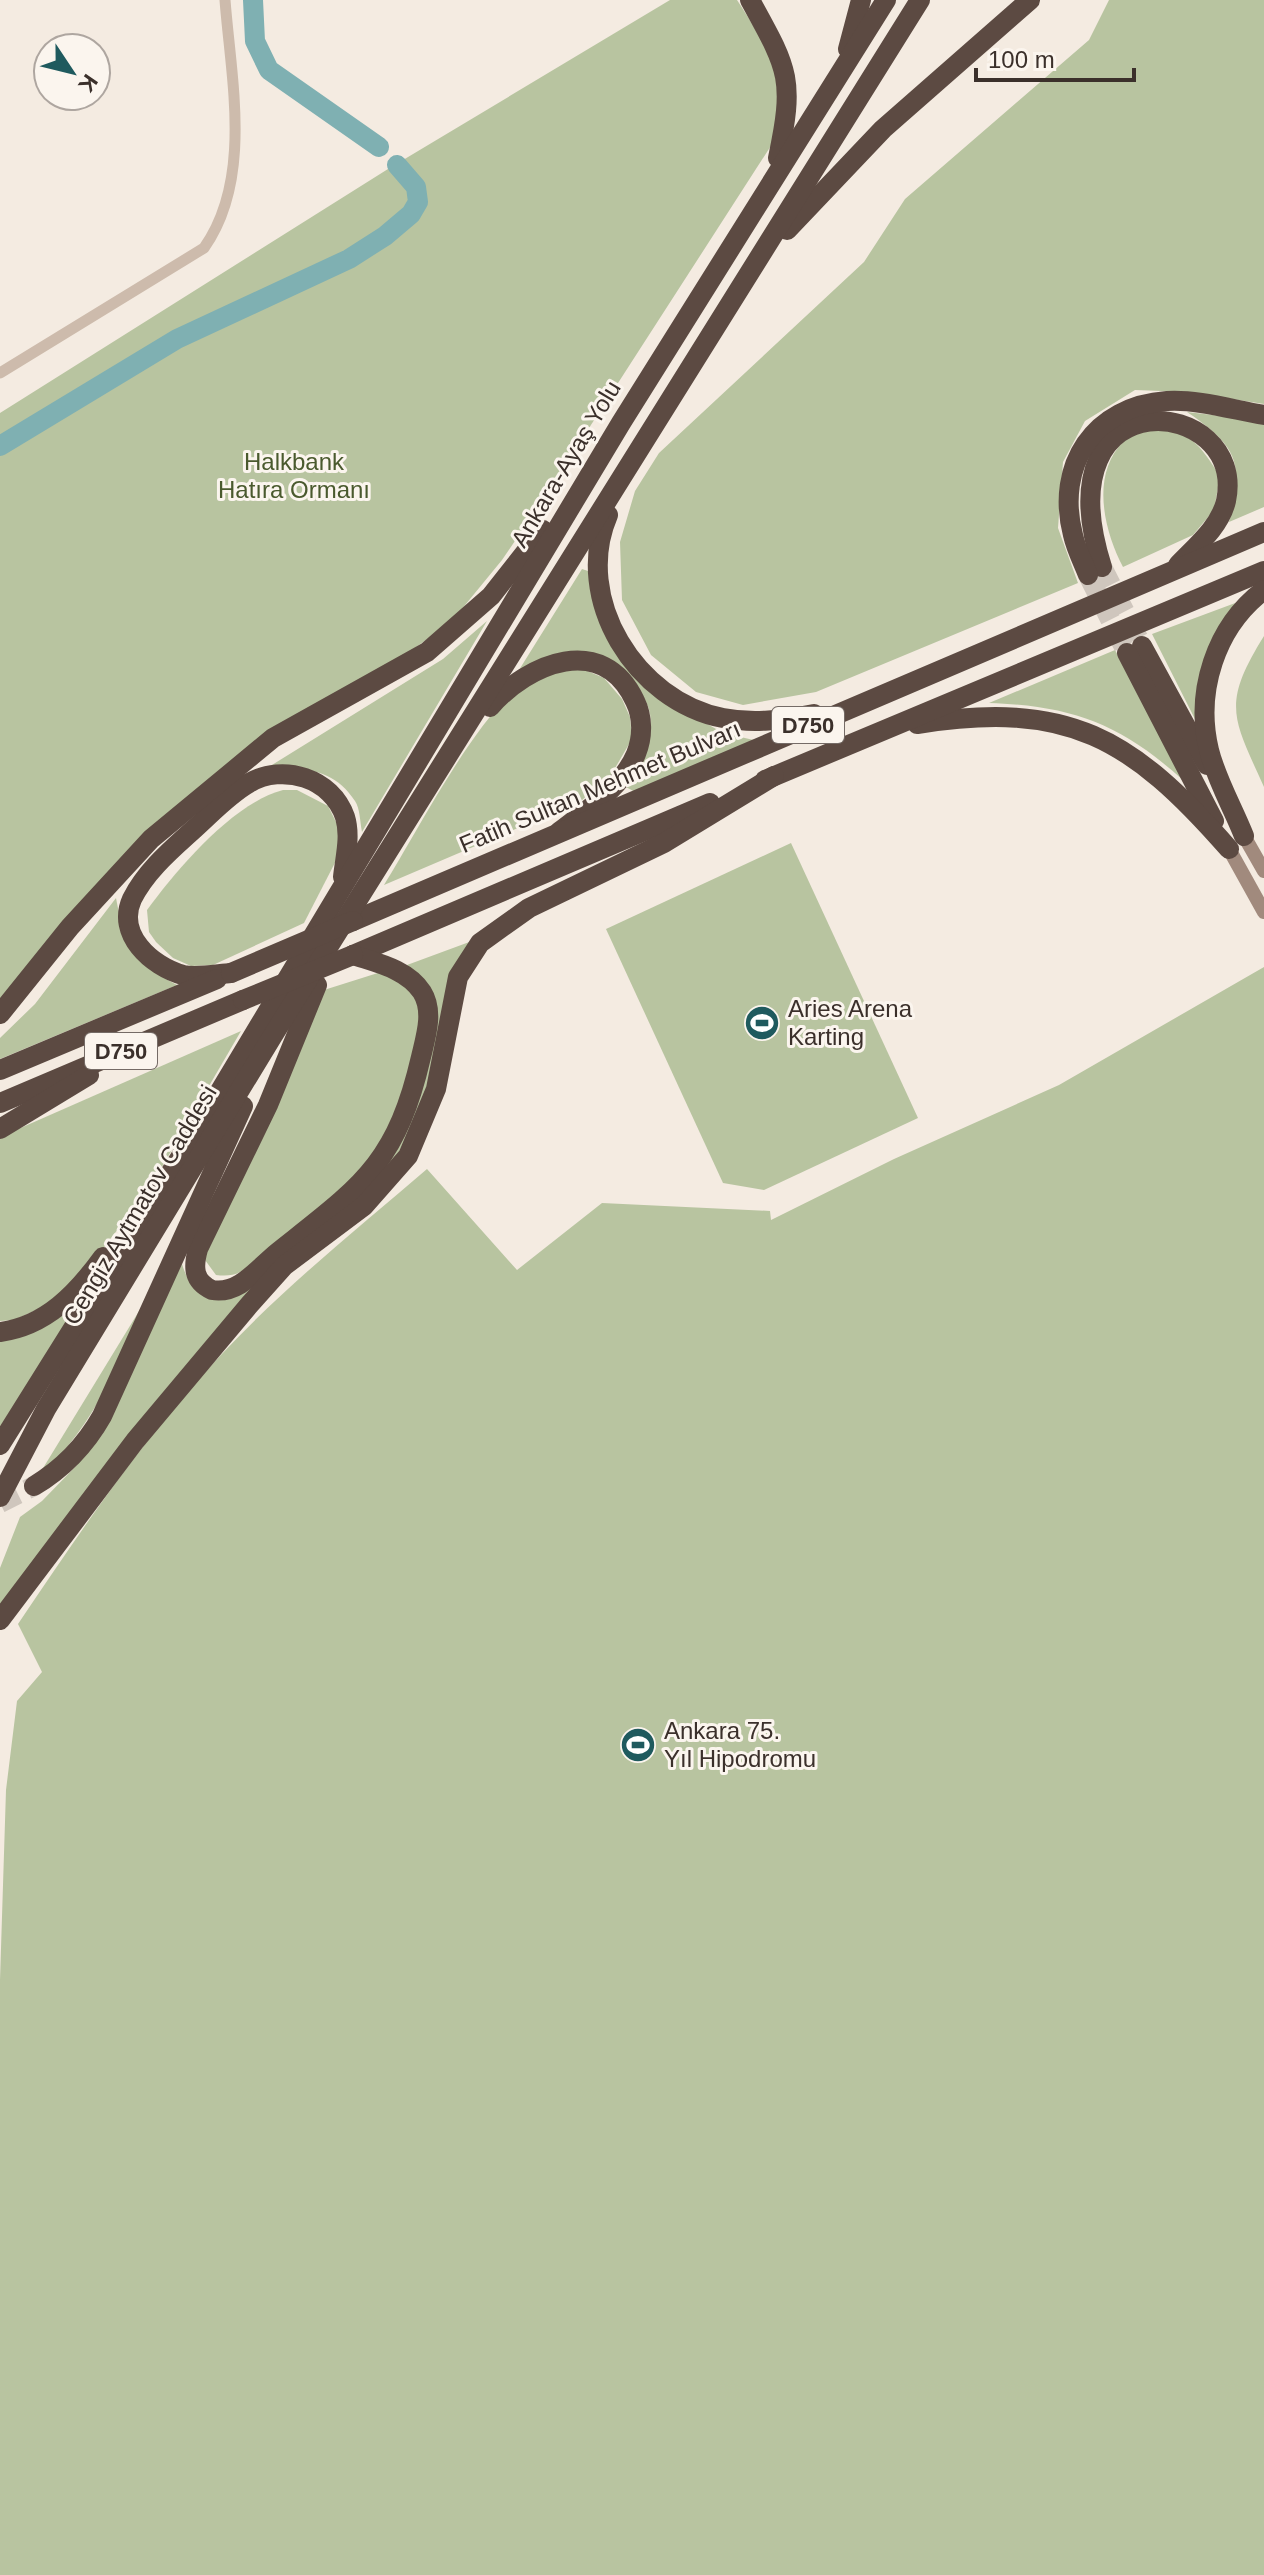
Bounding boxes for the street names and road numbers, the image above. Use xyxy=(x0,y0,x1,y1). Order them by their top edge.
street label: Ankara-Ayaş Yolu xyxy=(505,376,626,552)
road number: D750 xyxy=(772,707,844,743)
street label: Fatih Sultan Mehmet Bulvarı xyxy=(455,715,744,858)
road number: D750 xyxy=(85,1033,157,1069)
street label: Cengiz Aytmatov Caddesi xyxy=(57,1080,222,1329)

